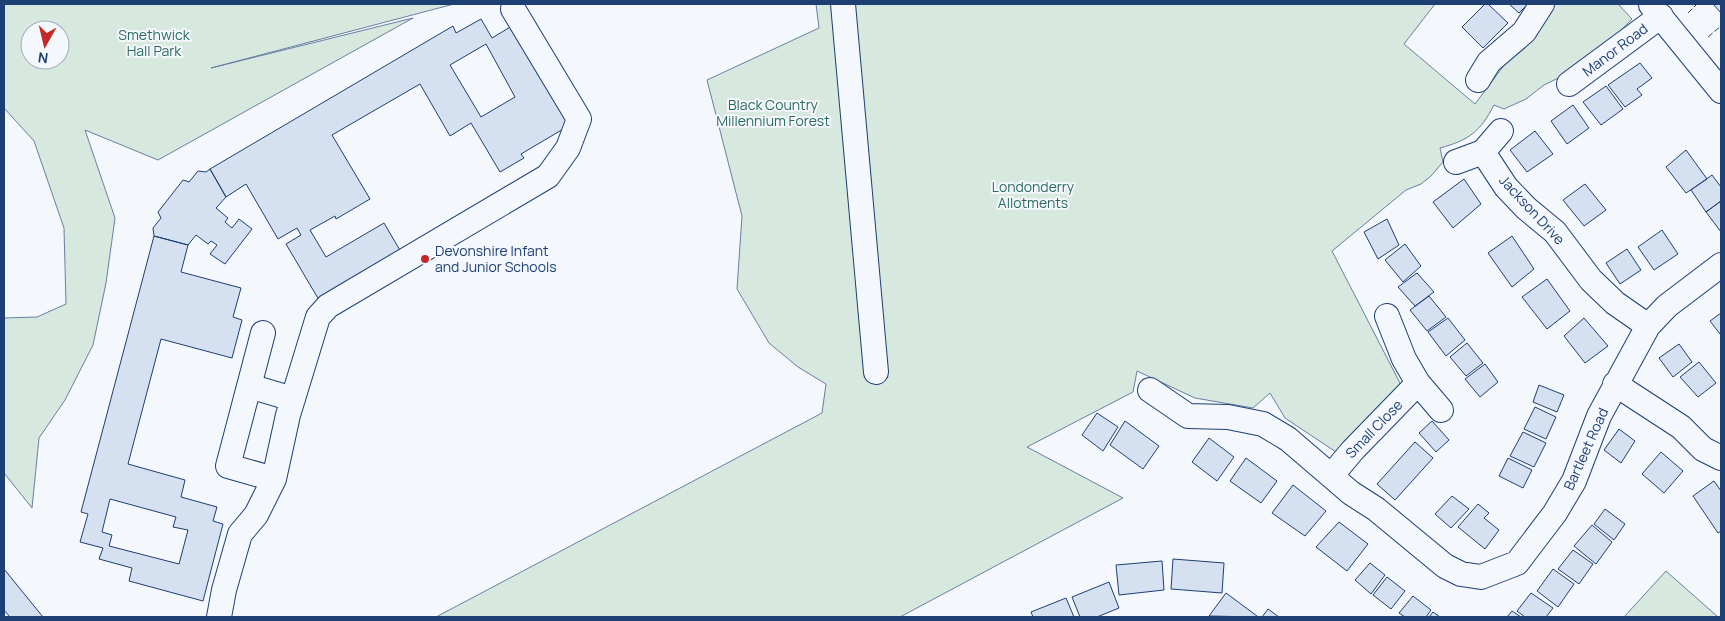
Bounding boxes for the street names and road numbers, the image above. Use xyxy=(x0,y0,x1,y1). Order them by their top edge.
street label: Manor Road xyxy=(1578,19,1651,80)
street label: Jackson Drive xyxy=(1495,171,1569,248)
street label: Small Close xyxy=(1341,395,1406,462)
street label: Bartleet Road xyxy=(1559,405,1612,493)

